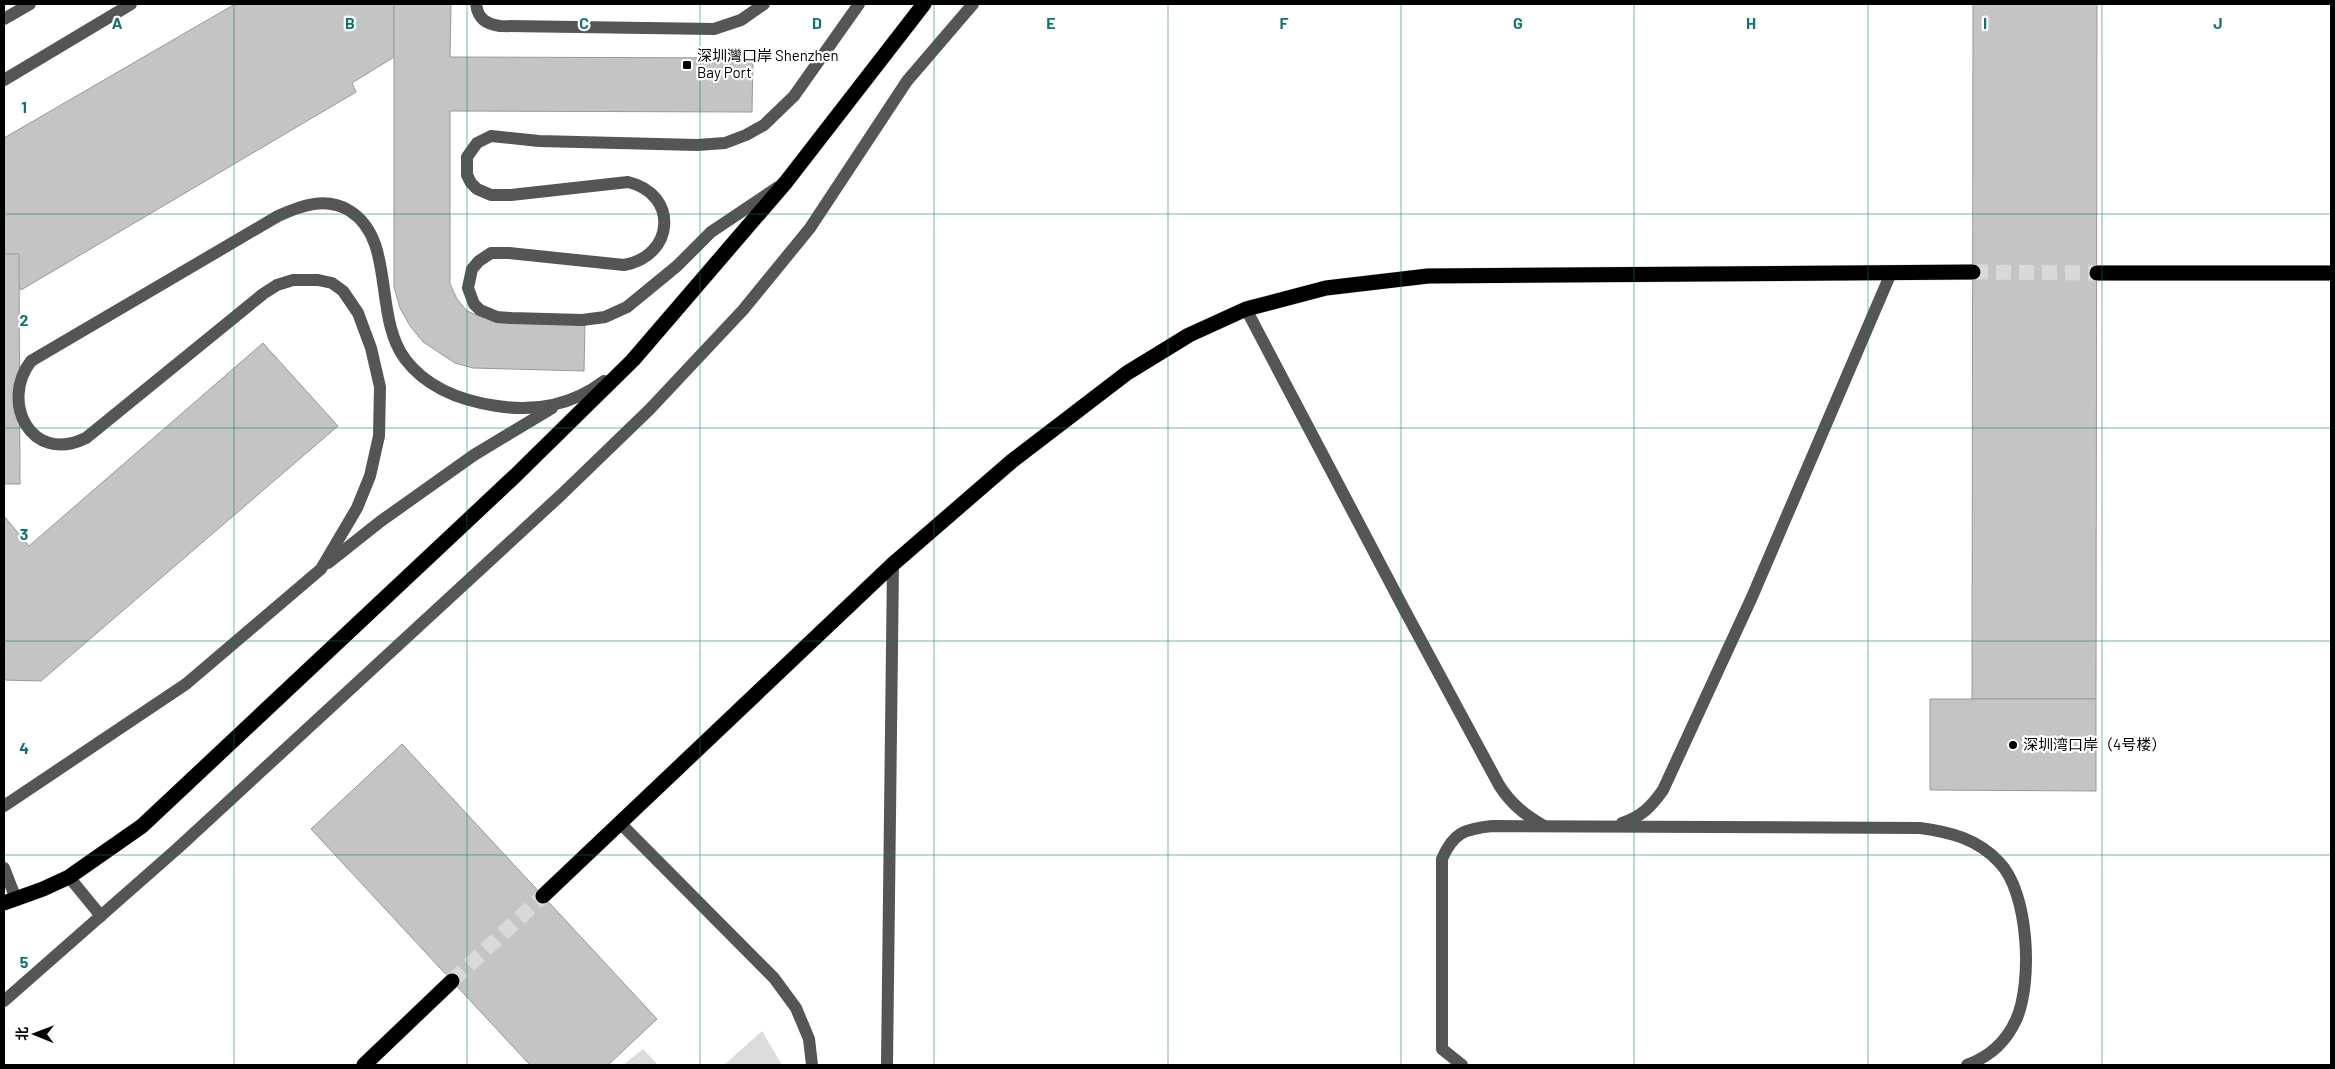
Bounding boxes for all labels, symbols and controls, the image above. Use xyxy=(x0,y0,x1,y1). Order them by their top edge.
text: A xyxy=(112,13,123,32)
text: B xyxy=(345,13,355,32)
text: C xyxy=(579,13,589,32)
text: D xyxy=(812,13,822,32)
text: E xyxy=(1046,13,1056,32)
text: F xyxy=(1280,13,1289,32)
text: G xyxy=(1513,13,1523,32)
text: H xyxy=(1746,13,1756,32)
text: I xyxy=(1983,13,1987,32)
text: J xyxy=(2213,13,2223,32)
place label: 深圳灣口岸 Shenzhen Bay Port xyxy=(697,46,839,81)
marker: 深圳灣口岸 Shenzhen Bay Port xyxy=(681,59,693,71)
text: 1 xyxy=(21,97,27,116)
text: 2 xyxy=(20,310,29,329)
text: 3 xyxy=(20,524,28,543)
place label: 深圳湾口岸（4号楼） xyxy=(2023,735,2166,753)
text: 4 xyxy=(19,738,29,757)
marker: 深圳湾口岸（4号楼） xyxy=(2007,739,2019,751)
text: 5 xyxy=(20,952,29,971)
north arrow xyxy=(10,1009,60,1059)
text: 北 xyxy=(13,1027,30,1041)

